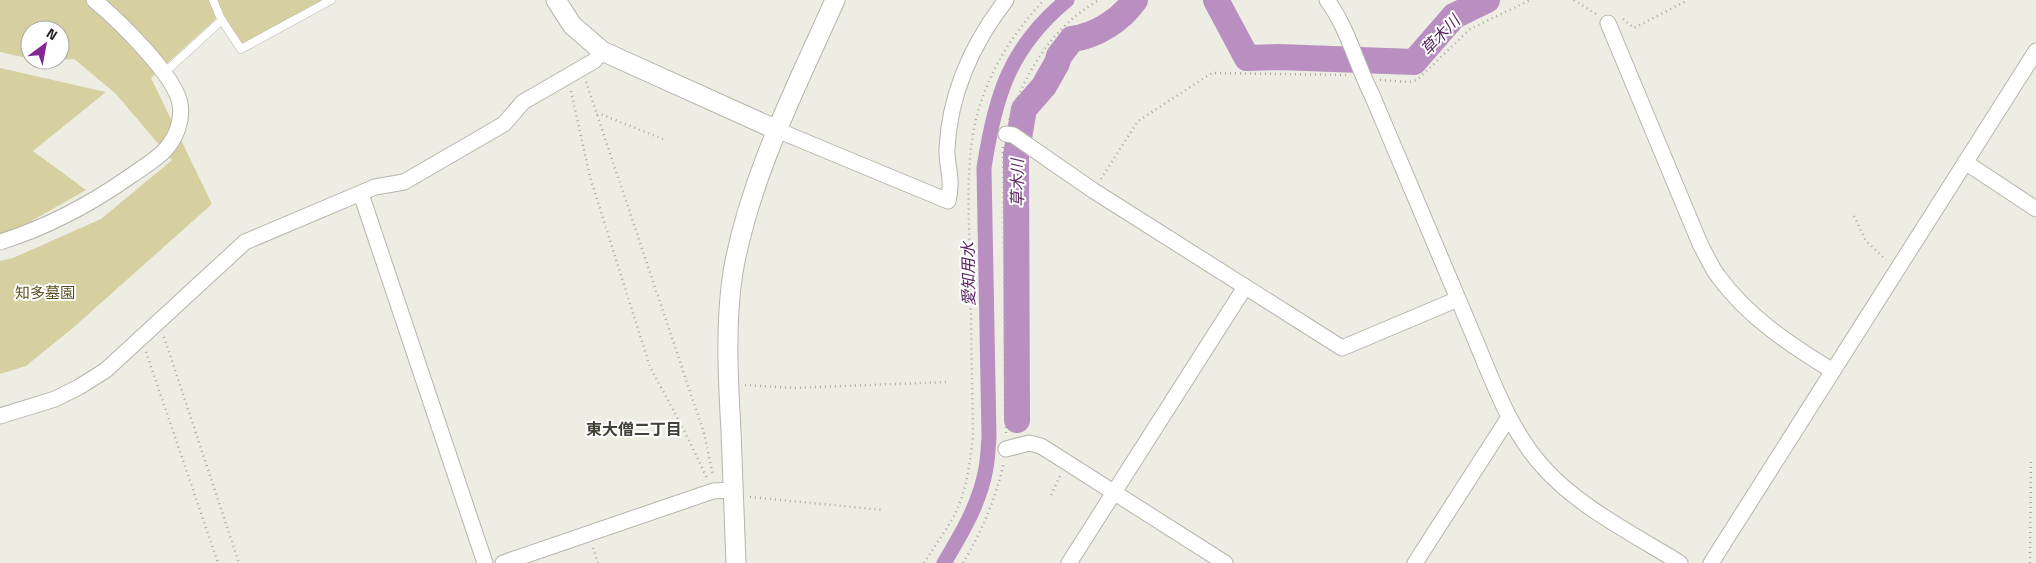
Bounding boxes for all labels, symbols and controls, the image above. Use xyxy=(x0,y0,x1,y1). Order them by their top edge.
water label: 草木川 xyxy=(1415,8,1467,61)
north arrow xyxy=(20,20,70,70)
text: N xyxy=(42,22,62,45)
water label: 草木川 xyxy=(1005,157,1029,207)
water label: 愛知用水 xyxy=(955,240,981,306)
park label: 知多墓園 xyxy=(15,281,75,304)
district label: 東大僧二丁目 xyxy=(586,417,682,441)

